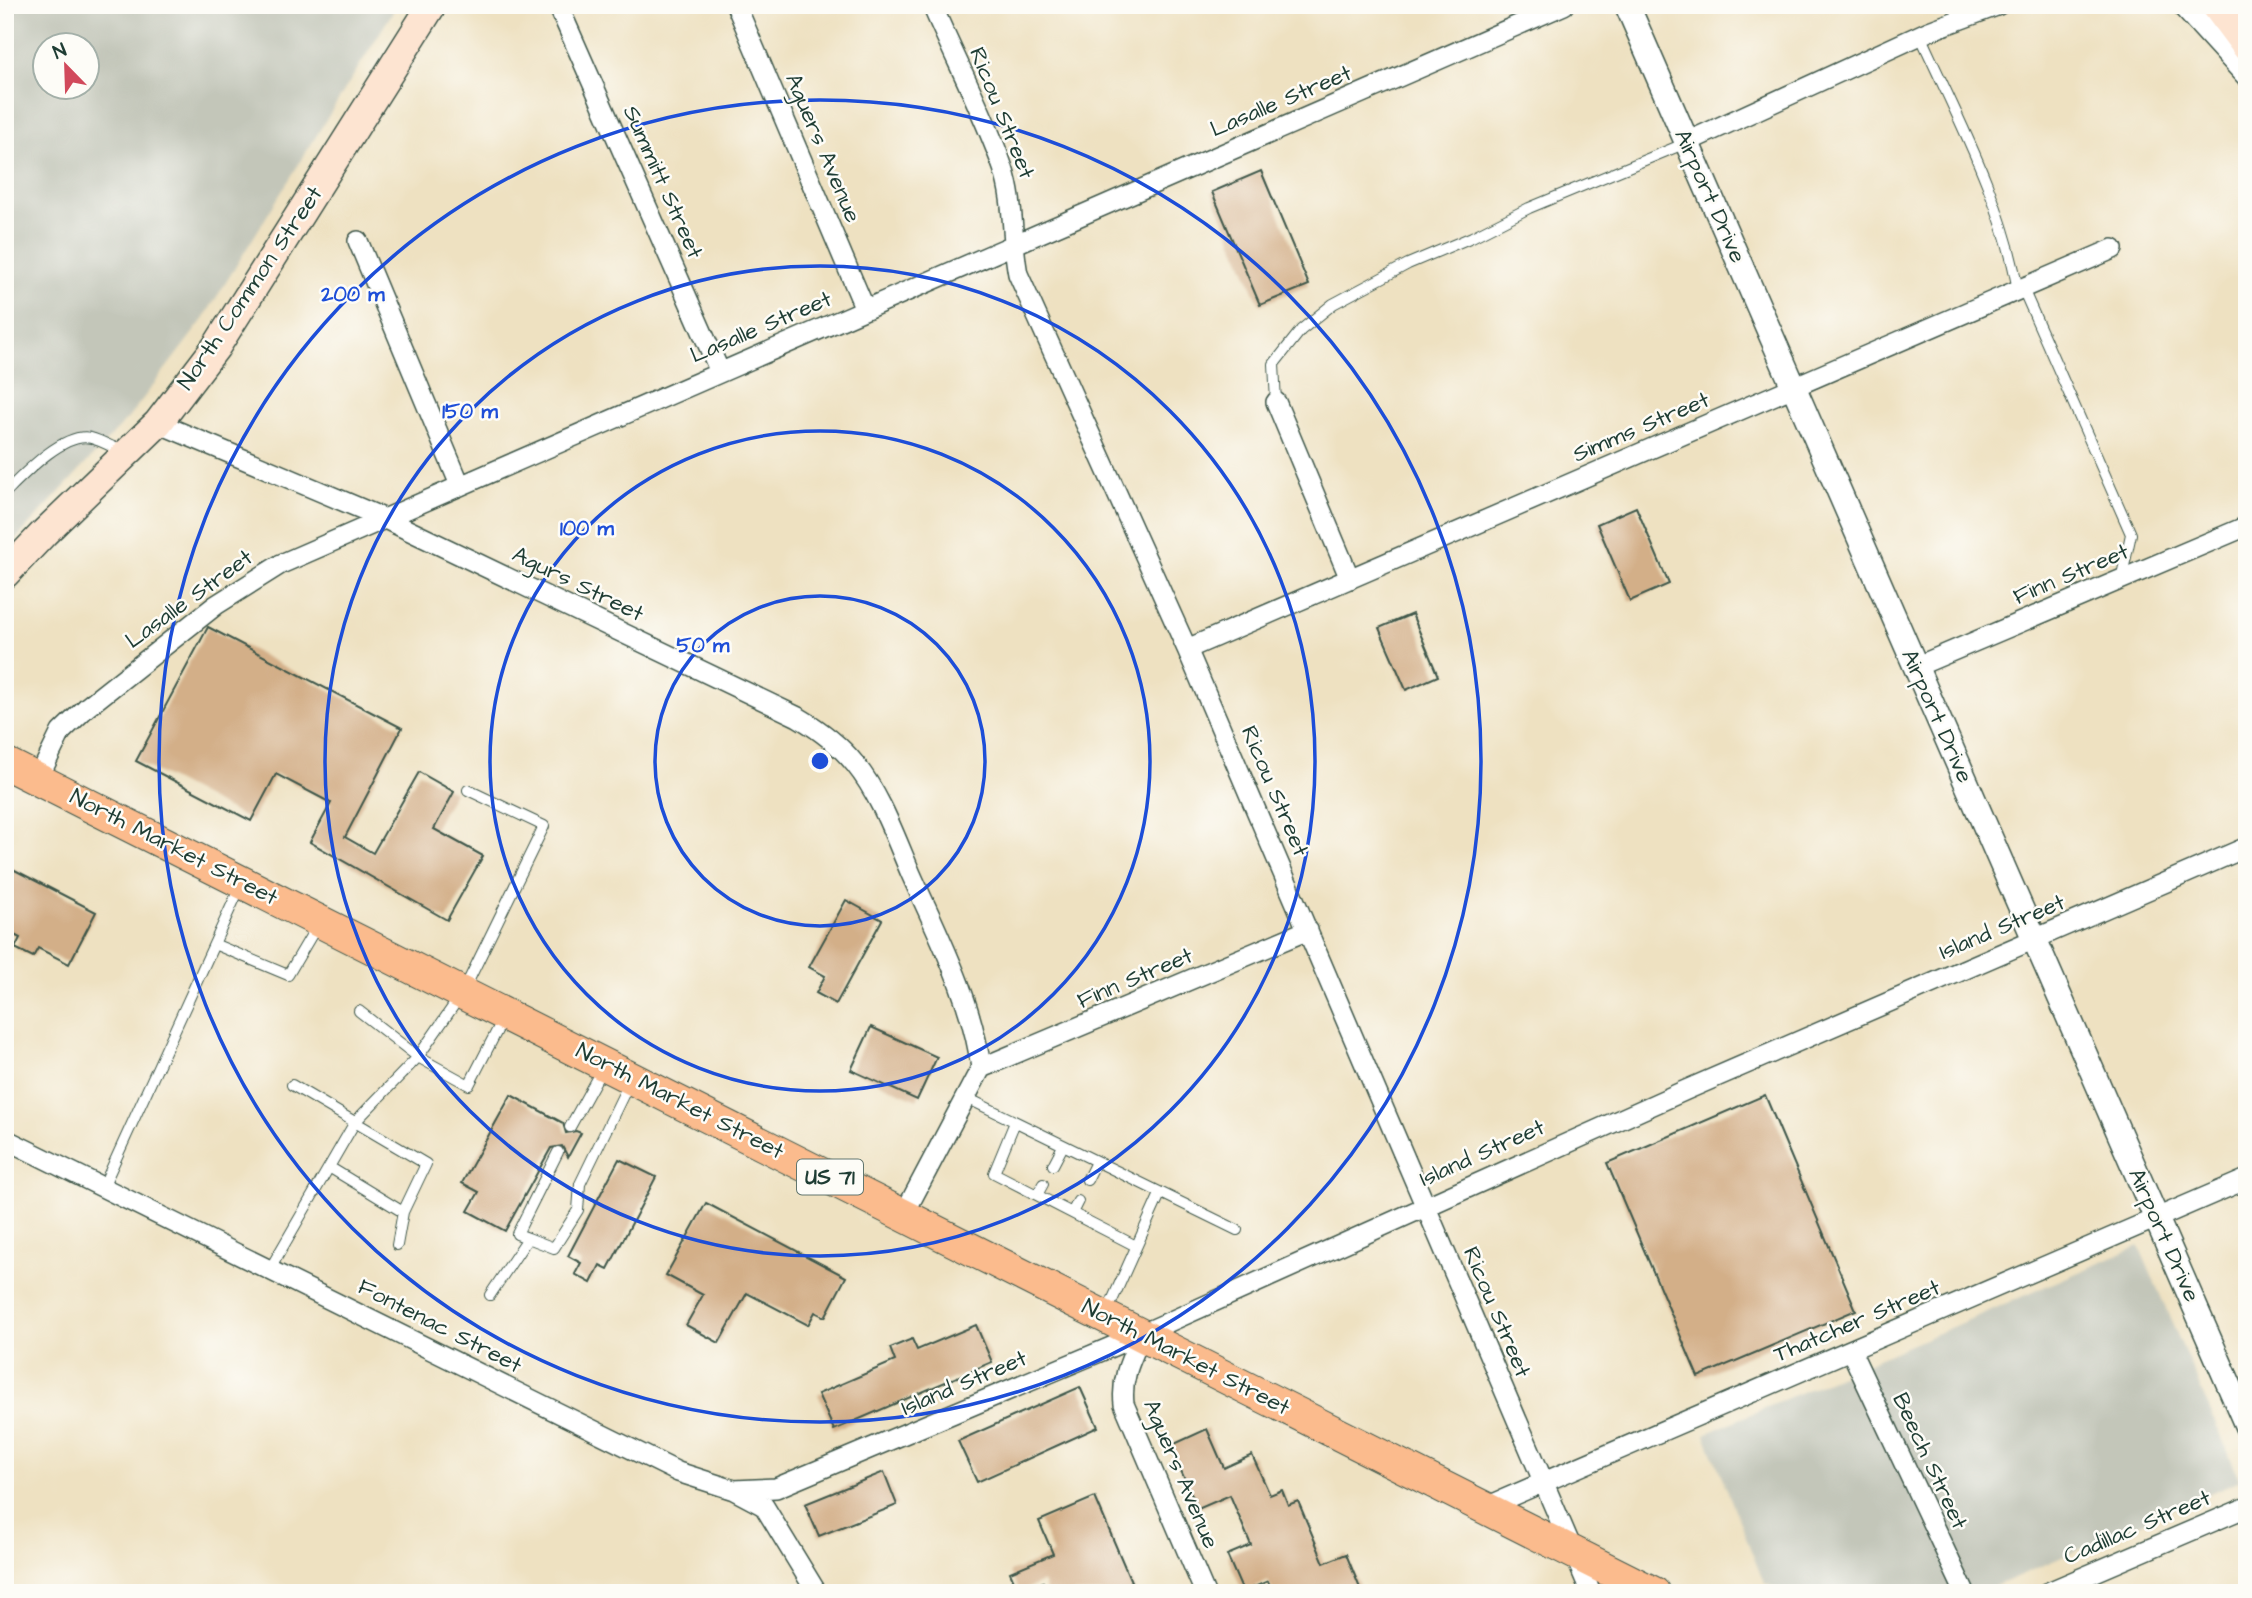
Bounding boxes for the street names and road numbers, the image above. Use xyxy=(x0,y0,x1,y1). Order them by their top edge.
street label: Ricou Street xyxy=(961,42,1043,184)
street label: Lasalle Street xyxy=(1205,57,1357,145)
street label: Aguers Avenue xyxy=(776,69,869,228)
street label: Summitt Street xyxy=(615,100,711,264)
street label: Airport Drive xyxy=(1666,124,1754,268)
street label: North Common Street xyxy=(170,179,331,396)
street label: Lasalle Street xyxy=(685,283,837,371)
street label: Simms Street xyxy=(1568,384,1715,470)
street label: Finn Street xyxy=(2008,535,2134,613)
street label: Agurs Street xyxy=(506,538,650,631)
street label: Lasalle Street xyxy=(119,541,260,656)
street label: Airport Drive xyxy=(1893,644,1981,788)
street label: Ricou Street xyxy=(1233,721,1317,862)
street label: North Market Street xyxy=(65,781,284,914)
street label: Island Street xyxy=(1934,886,2070,968)
street label: Finn Street xyxy=(1072,939,1198,1017)
street label: North Market Street xyxy=(571,1035,790,1168)
street label: Island Street xyxy=(1414,1111,1550,1195)
road number: US 71 xyxy=(797,1160,863,1194)
street label: Airport Drive xyxy=(2120,1163,2208,1307)
street label: Ricou Street xyxy=(1455,1242,1539,1383)
street label: Fontenac Street xyxy=(353,1271,528,1381)
street label: Thatcher Street xyxy=(1769,1271,1946,1370)
street label: North Market Street xyxy=(1077,1291,1296,1424)
street label: Island Street xyxy=(896,1342,1032,1424)
street label: Beech Street xyxy=(1884,1387,1976,1535)
street label: Aguers Avenue xyxy=(1134,1395,1227,1554)
street label: Cadillac Street xyxy=(2059,1481,2216,1572)

